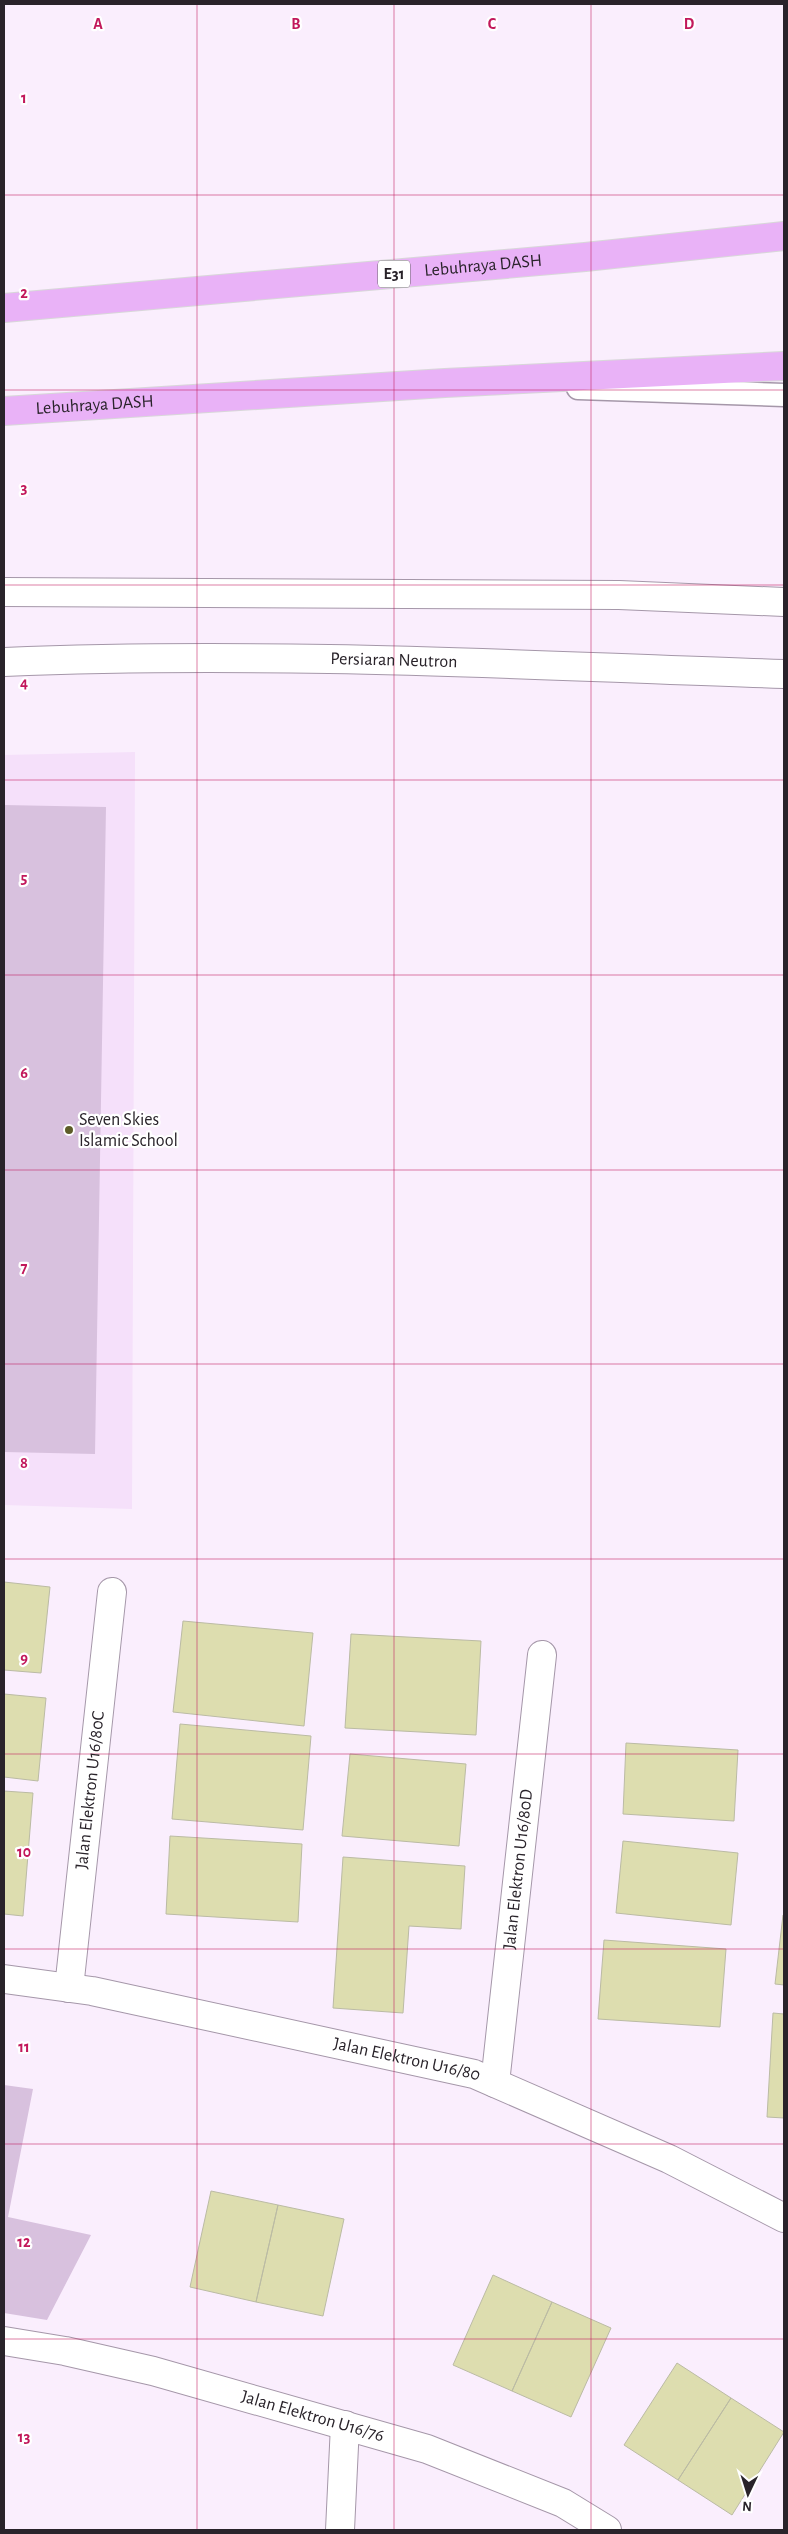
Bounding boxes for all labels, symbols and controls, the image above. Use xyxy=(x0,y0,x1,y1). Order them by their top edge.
text: A xyxy=(93,16,103,32)
text: B xyxy=(291,16,301,32)
text: C xyxy=(488,16,497,32)
text: D xyxy=(684,16,695,32)
text: 1 xyxy=(21,90,27,106)
street label: Lebuhraya DASH xyxy=(423,252,543,280)
road number: E31 xyxy=(378,260,410,288)
text: 2 xyxy=(20,285,28,301)
street label: Lebuhraya DASH xyxy=(35,393,154,418)
text: 3 xyxy=(21,480,28,496)
street label: Persiaran Neutron xyxy=(330,650,458,671)
text: 4 xyxy=(20,675,28,691)
text: 5 xyxy=(21,870,28,886)
text: 6 xyxy=(20,1065,28,1081)
place label: Seven Skies Islamic School xyxy=(79,1111,178,1150)
marker: Seven Skies Islamic School xyxy=(63,1124,75,1136)
text: 7 xyxy=(21,1260,28,1276)
text: 8 xyxy=(20,1455,28,1471)
text: 9 xyxy=(20,1650,28,1666)
street label: Jalan Elektron U16/80C xyxy=(73,1710,108,1870)
street label: Jalan Elektron U16/80D xyxy=(501,1788,536,1950)
text: 10 xyxy=(17,1844,31,1860)
street label: Jalan Elektron U16/80 xyxy=(332,2035,483,2085)
text: 11 xyxy=(18,2039,30,2055)
text: 12 xyxy=(17,2234,31,2250)
street label: Jalan Elektron U16/76 xyxy=(239,2388,386,2445)
text: 13 xyxy=(18,2429,30,2445)
north arrow xyxy=(723,2469,773,2519)
text: N xyxy=(742,2499,753,2513)

